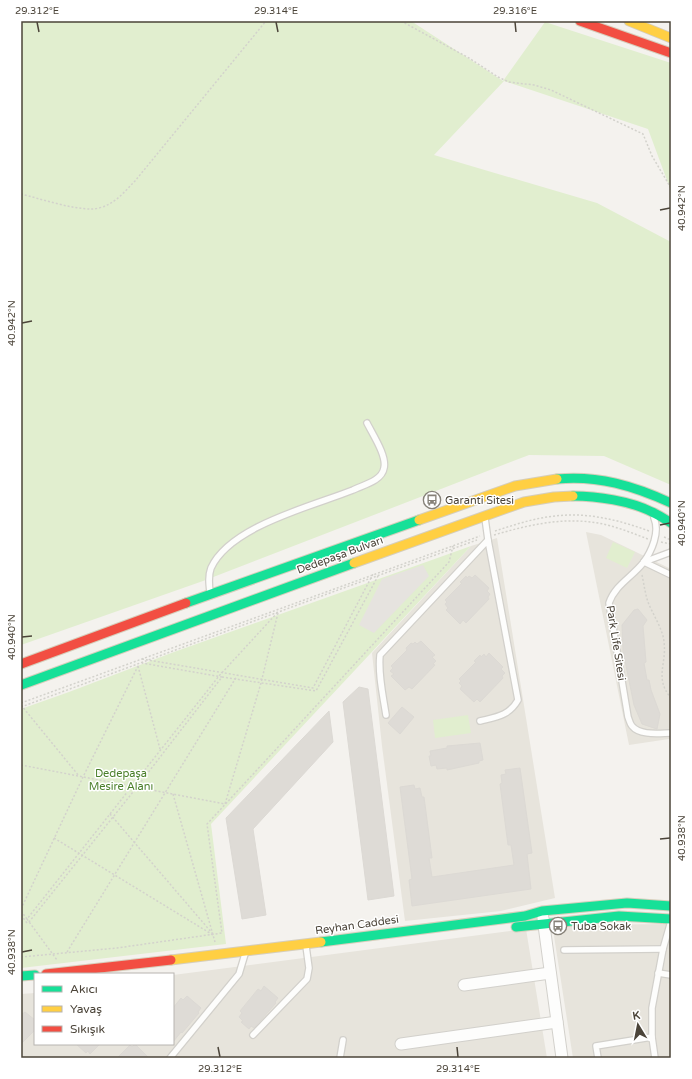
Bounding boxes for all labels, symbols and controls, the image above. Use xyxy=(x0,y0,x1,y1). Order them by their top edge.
text: 29.312°E xyxy=(15,5,59,17)
text: 29.314°E xyxy=(254,5,298,17)
text: 29.316°E xyxy=(493,5,537,17)
text: 40.942°N xyxy=(676,185,688,231)
text: 40.942°N xyxy=(6,300,18,346)
bus stop icon: Garanti Sitesi xyxy=(422,490,442,510)
place label: Garanti Sitesi xyxy=(445,494,514,507)
text: 40.940°N xyxy=(676,500,688,546)
street label: Dedepaşa Bulvarı xyxy=(295,533,385,577)
street label: Park Life Sitesi xyxy=(604,604,628,682)
text: 40.940°N xyxy=(6,614,18,660)
park label: Dedepaşa Mesire Alanı xyxy=(89,767,153,793)
text: 40.938°N xyxy=(676,815,688,861)
street label: Reyhan Caddesi xyxy=(314,913,400,937)
bus stop icon: Tuba Sokak xyxy=(548,916,568,936)
place label: Tuba Sokak xyxy=(571,920,631,933)
text: 40.938°N xyxy=(6,929,18,975)
legend xyxy=(34,973,174,1045)
text: Akıcı xyxy=(70,982,98,996)
text: Yavaş xyxy=(70,1002,102,1016)
north arrow xyxy=(618,1005,658,1045)
text: K xyxy=(632,1008,642,1023)
text: Sıkışık xyxy=(70,1022,106,1036)
text: 29.312°E xyxy=(198,1063,242,1075)
text: 29.314°E xyxy=(436,1063,480,1075)

